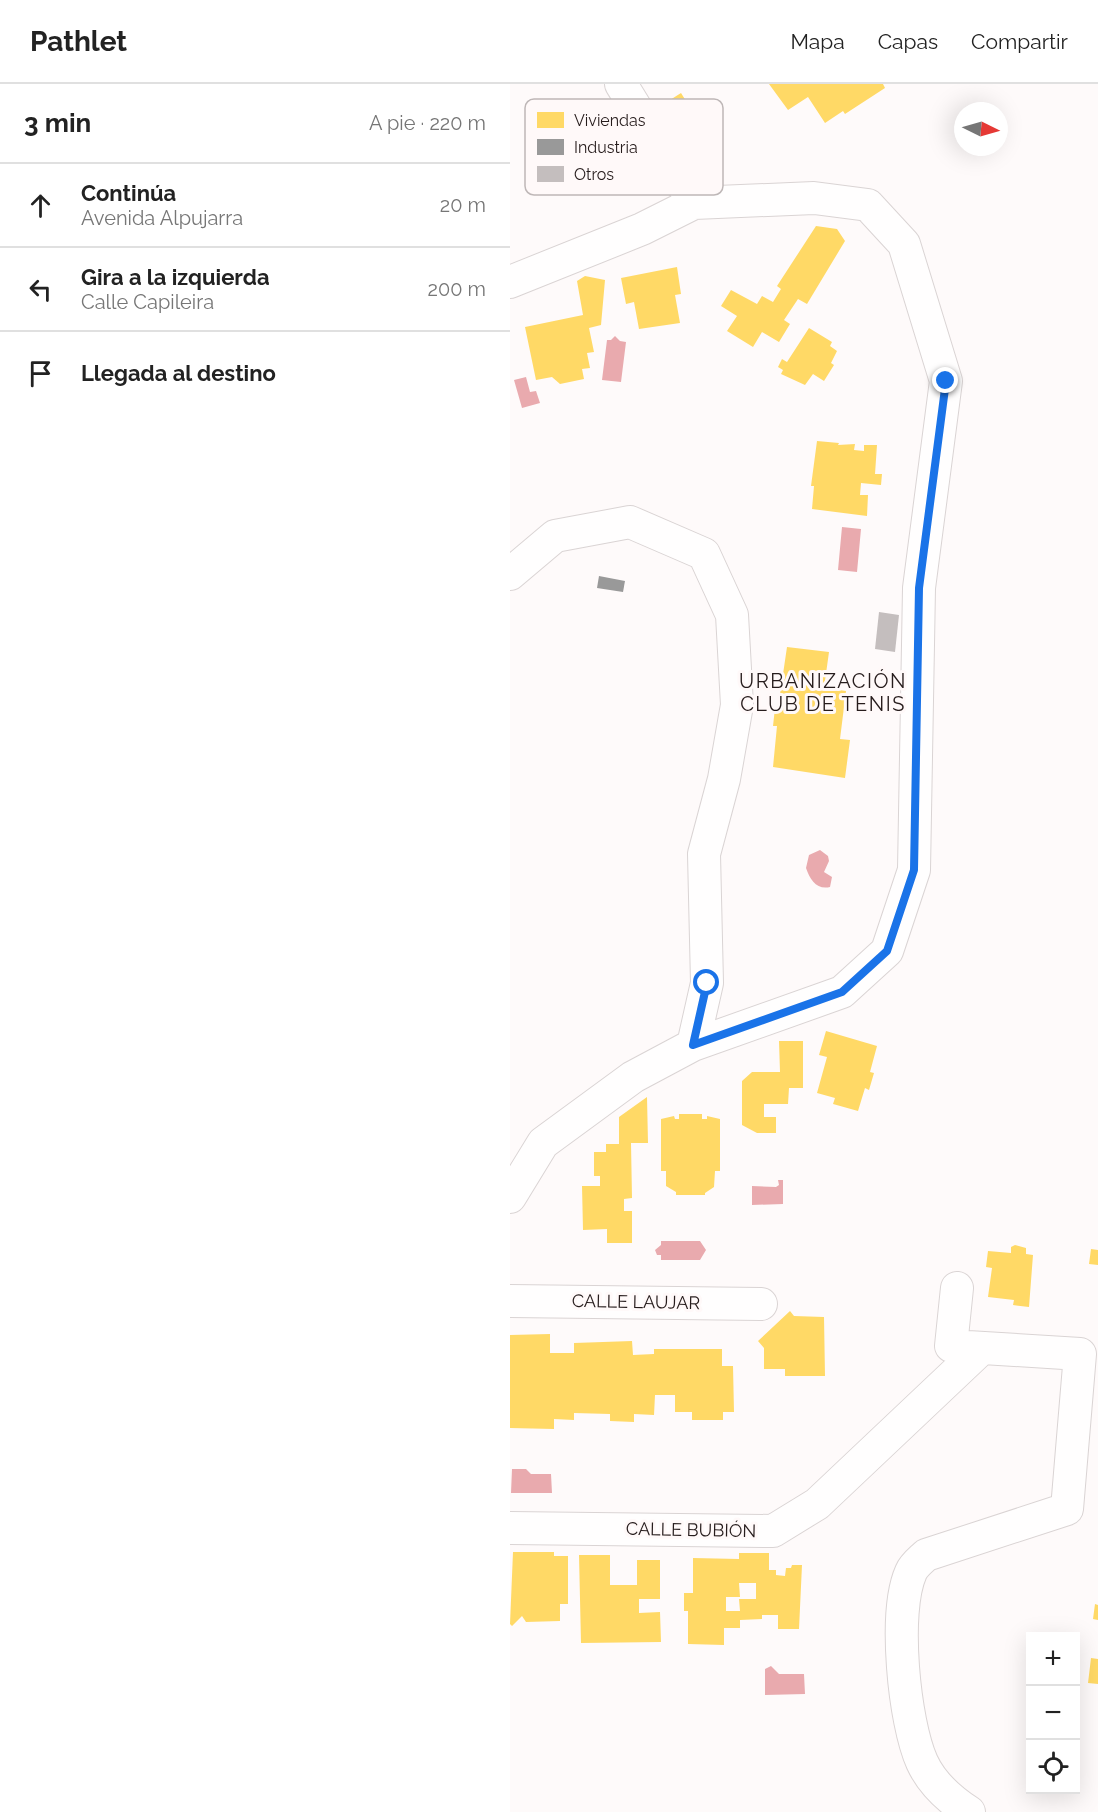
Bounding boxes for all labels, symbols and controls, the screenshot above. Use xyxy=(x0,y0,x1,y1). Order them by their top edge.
text: Pathlet xyxy=(30,25,127,58)
text: Mapa xyxy=(790,29,845,54)
text: Capas xyxy=(878,29,938,54)
text: Compartir xyxy=(971,29,1068,54)
legend xyxy=(525,99,723,195)
north arrow xyxy=(954,102,1008,156)
text: 3 min xyxy=(24,108,91,138)
text: A pie · 220 m xyxy=(369,111,486,135)
text: Viviendas xyxy=(574,111,646,130)
text: Industria xyxy=(574,138,638,157)
text: Otros xyxy=(574,165,614,184)
text: Continúa xyxy=(81,180,176,206)
icon: ahead xyxy=(24,189,57,222)
text: 20 m xyxy=(440,193,486,217)
text: Avenida Alpujarra xyxy=(81,206,243,230)
text: Gira a la izquierda xyxy=(81,264,270,290)
icon: left xyxy=(24,273,57,306)
text: 200 m xyxy=(428,277,486,301)
text: Calle Capileira xyxy=(81,290,214,314)
icon: arrive xyxy=(24,357,57,390)
text: Llegada al destino xyxy=(81,360,276,386)
route end xyxy=(932,367,958,393)
district label: URBANIZACIÓN CLUB DE TENIS xyxy=(739,669,907,716)
route start xyxy=(693,969,719,995)
street label: CALLE LAUJAR xyxy=(572,1290,701,1313)
street label: CALLE BUBIÓN xyxy=(626,1517,756,1541)
map controls xyxy=(1026,1632,1080,1794)
button: + xyxy=(1026,1632,1080,1686)
button: − xyxy=(1026,1686,1080,1740)
button: locate xyxy=(1026,1740,1080,1794)

